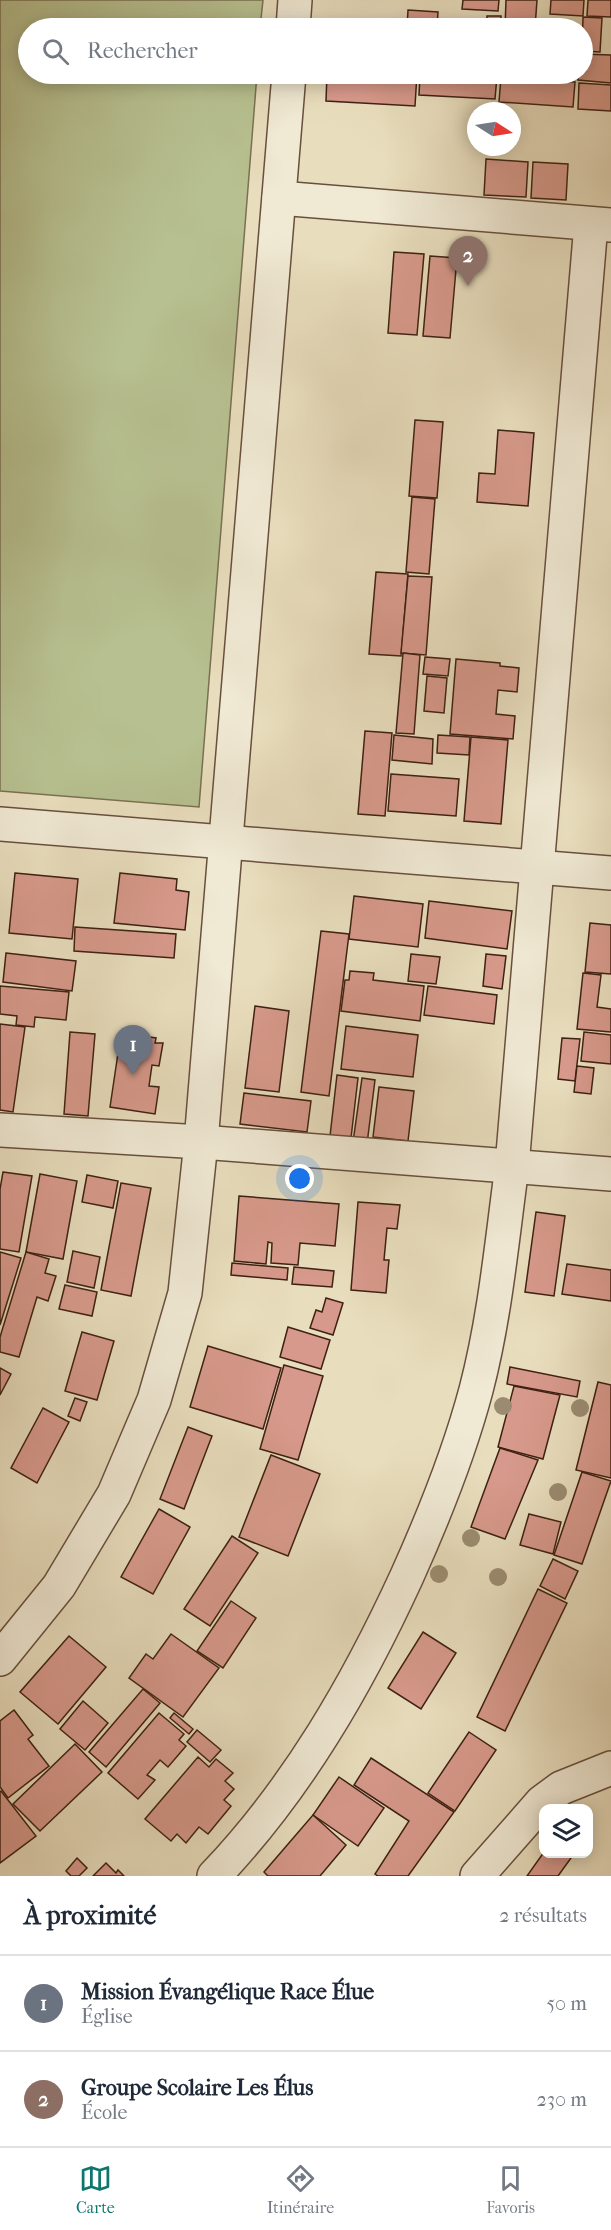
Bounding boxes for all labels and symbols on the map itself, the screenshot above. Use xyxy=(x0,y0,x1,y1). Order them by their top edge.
north arrow xyxy=(467,102,521,156)
pin: 2 xyxy=(448,236,488,286)
pin: 1 xyxy=(114,1026,152,1075)
your location xyxy=(285,1164,314,1193)

